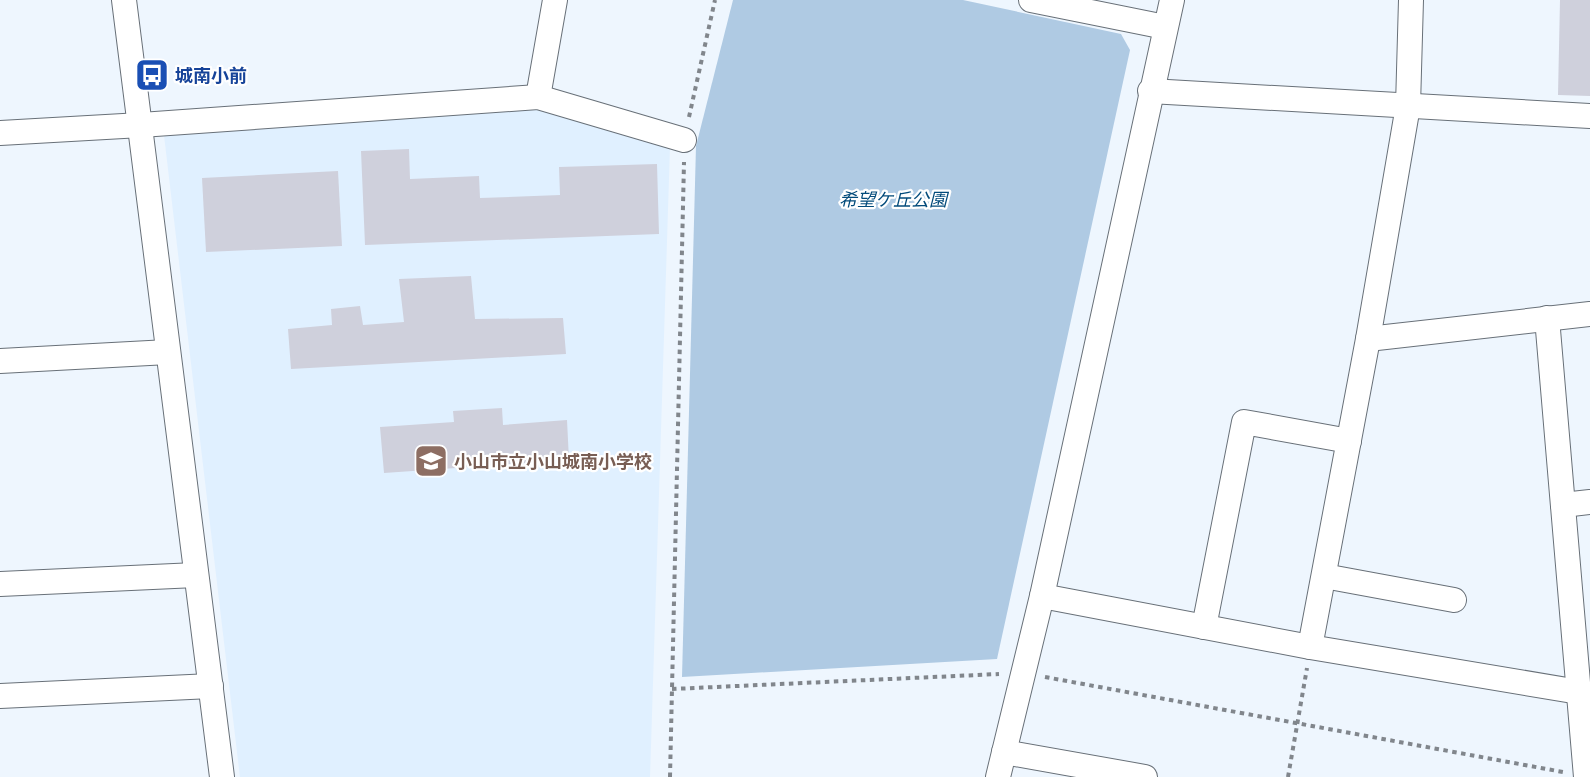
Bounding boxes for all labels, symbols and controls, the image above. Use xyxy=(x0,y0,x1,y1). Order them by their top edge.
bus stop icon: 城南小前 xyxy=(134,57,170,93)
place label: 城南小前 xyxy=(175,63,247,87)
park label: 希望ケ丘公園 xyxy=(839,187,950,211)
school or university icon: 小山市立小山城南小学校 xyxy=(413,443,449,479)
place label: 小山市立小山城南小学校 xyxy=(454,449,652,473)

